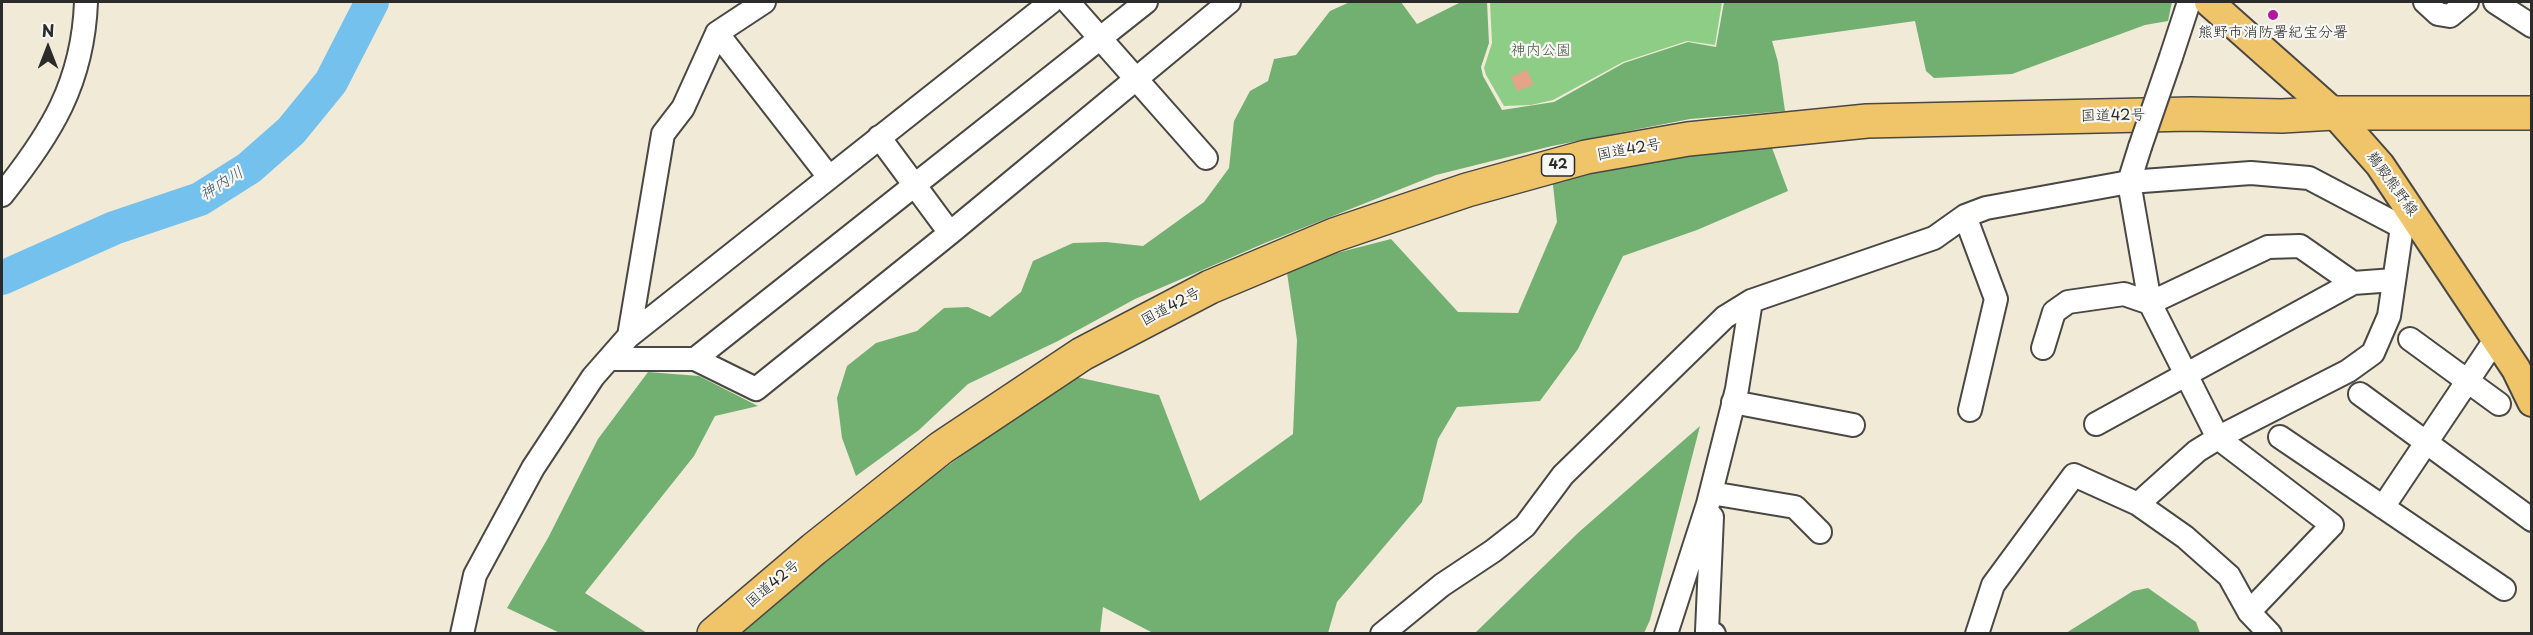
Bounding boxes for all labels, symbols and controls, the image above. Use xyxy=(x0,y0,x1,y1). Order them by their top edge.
marker: 熊野市消防署紀宝分署 xyxy=(2266,8,2280,22)
north arrow xyxy=(18,18,78,78)
text: N xyxy=(42,18,54,42)
place label: 熊野市消防署紀宝分署 xyxy=(2198,24,2348,42)
park label: 神内公園 xyxy=(1511,42,1571,60)
street label: 国道42号 xyxy=(2080,106,2146,126)
street label: 国道42号 xyxy=(1595,136,1663,164)
street label: 鵜殿熊野線 xyxy=(2363,148,2421,220)
road number: 42 xyxy=(1542,154,1574,176)
water label: 神内川 xyxy=(197,163,247,205)
street label: 国道42号 xyxy=(1138,284,1204,330)
street label: 国道42号 xyxy=(742,556,804,612)

